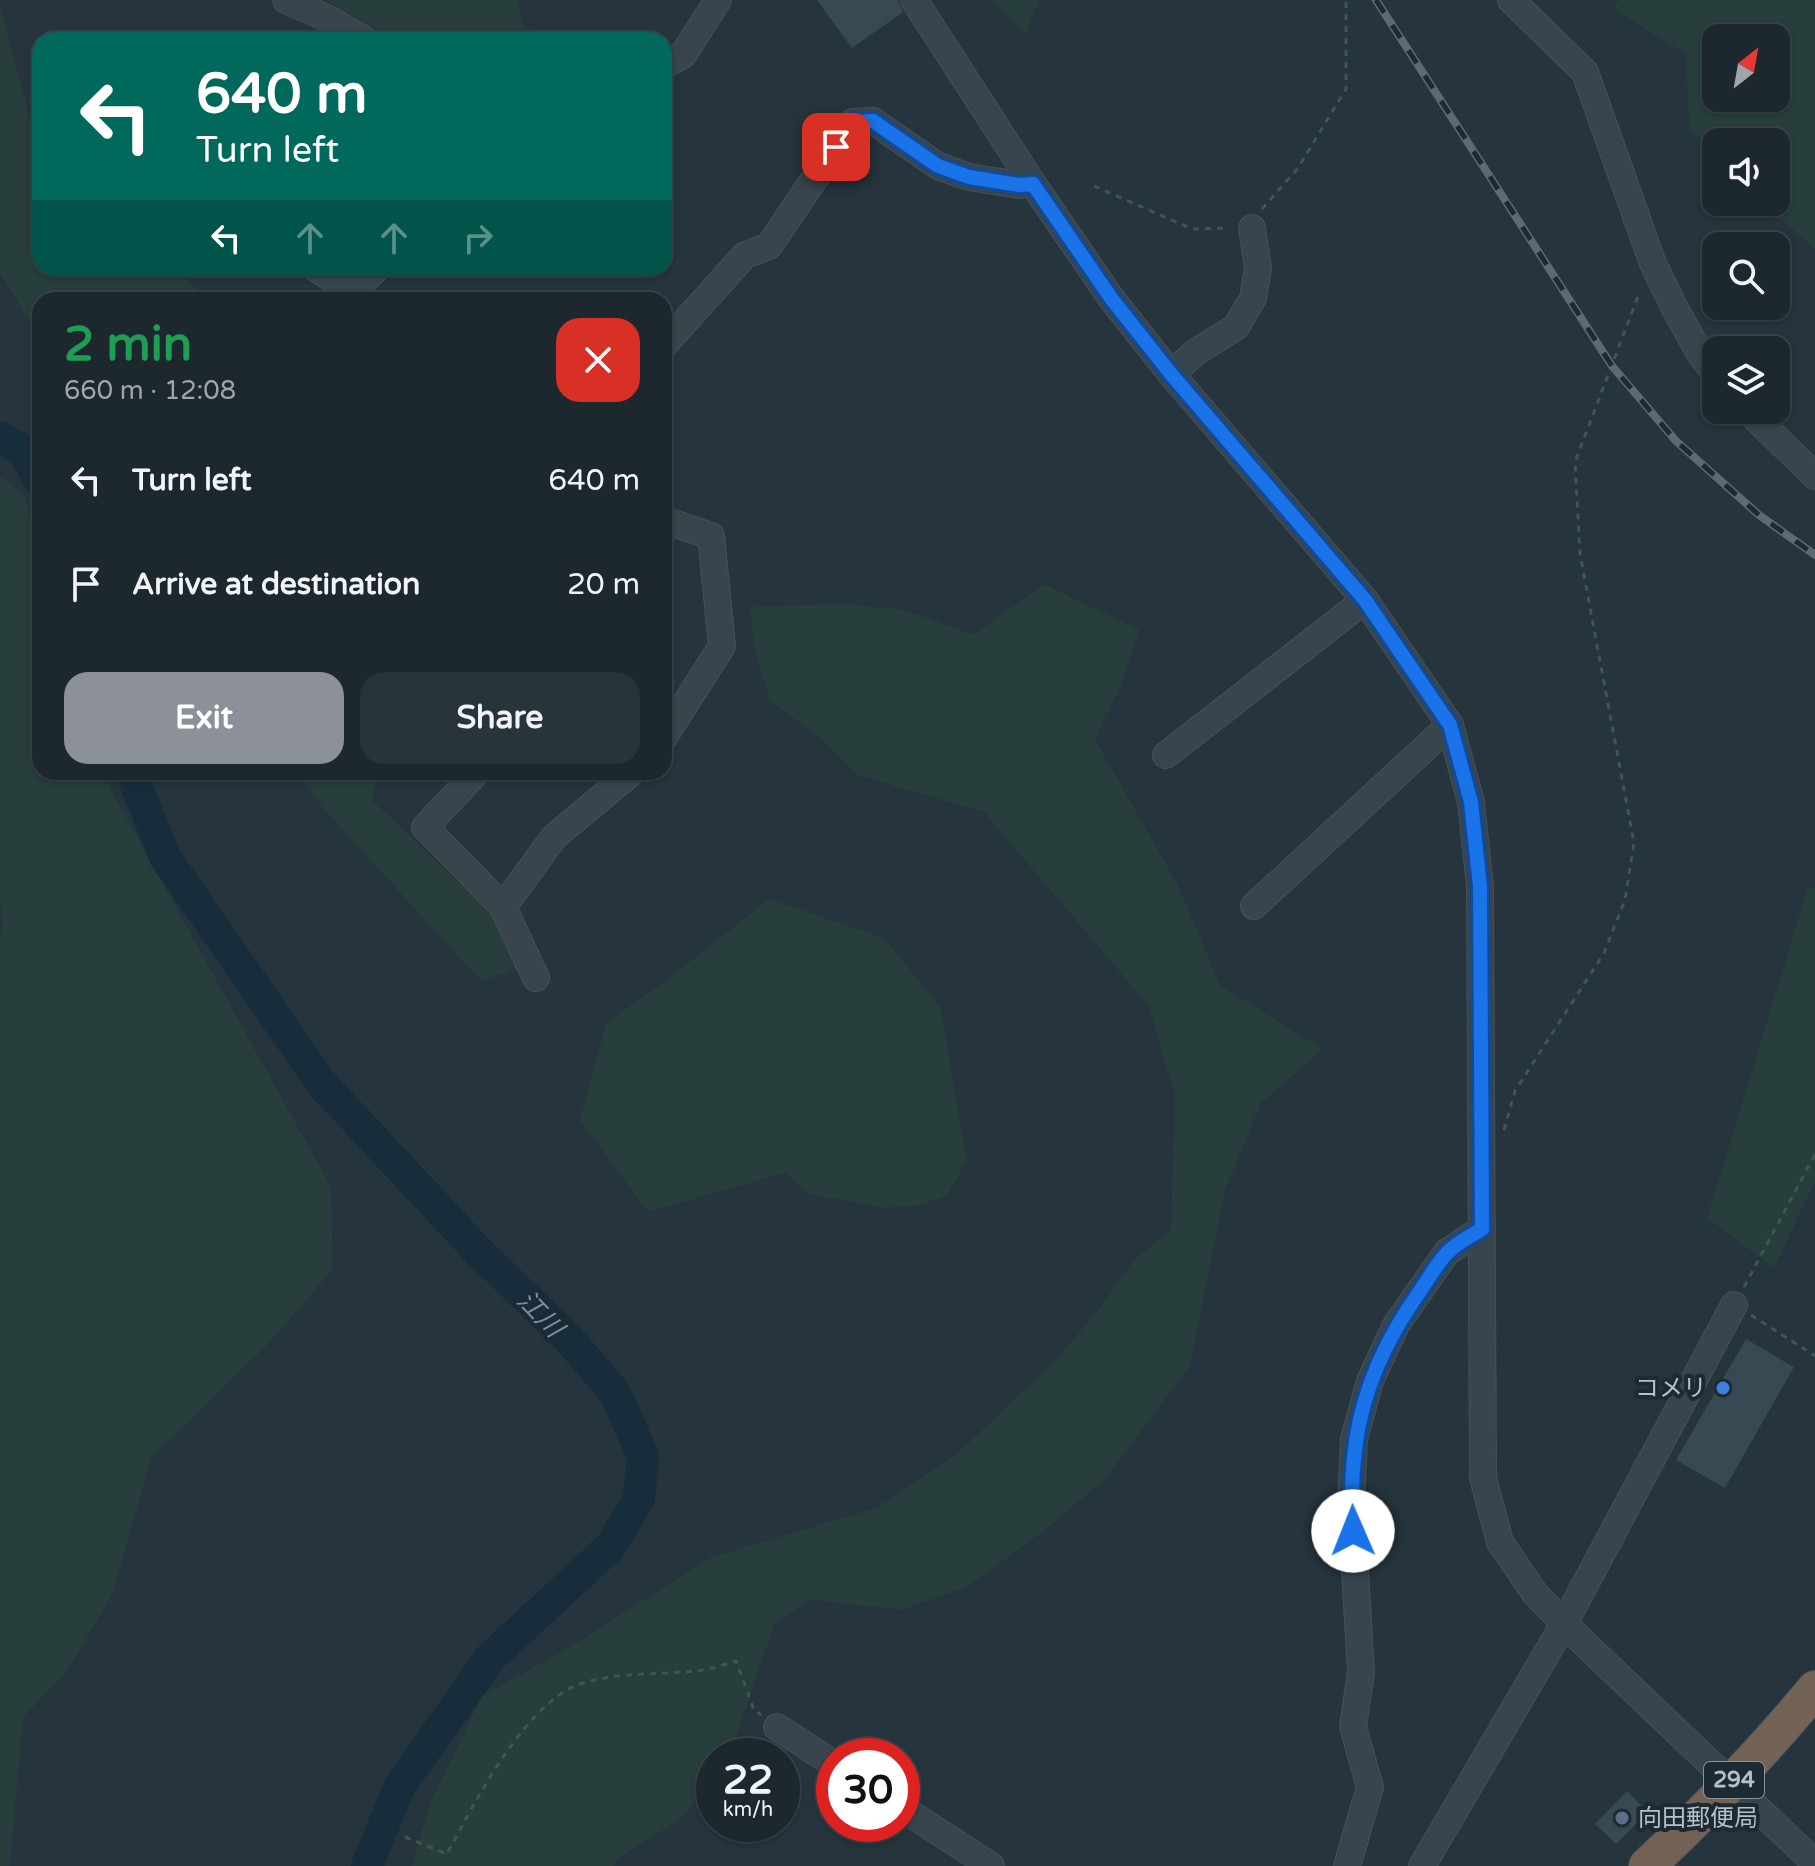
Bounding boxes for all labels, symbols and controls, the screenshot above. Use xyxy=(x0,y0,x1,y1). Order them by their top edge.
north arrow xyxy=(1702,24,1790,112)
map controls xyxy=(1702,24,1790,424)
text: 640 m xyxy=(196,61,367,128)
icon: left xyxy=(64,64,168,168)
pin xyxy=(802,113,870,181)
icon: arrive xyxy=(814,125,858,169)
button: sound xyxy=(1702,128,1790,216)
text: Turn left xyxy=(196,129,339,172)
icon: left xyxy=(204,216,248,260)
icon: ahead xyxy=(288,216,332,260)
icon: ahead xyxy=(372,216,416,260)
icon: right xyxy=(456,216,500,260)
button: search xyxy=(1702,232,1790,320)
text: 2 min xyxy=(64,316,192,374)
button: close xyxy=(556,318,640,402)
button: layers xyxy=(1702,336,1790,424)
text: 660 m · 12:08 xyxy=(64,375,236,406)
icon: left xyxy=(64,458,108,502)
text: Turn left xyxy=(132,462,251,499)
text: 640 m xyxy=(548,462,640,499)
icon: arrive xyxy=(64,562,108,606)
text: Arrive at destination xyxy=(132,566,420,603)
text: 20 m xyxy=(567,566,640,603)
button: Exit xyxy=(64,672,344,764)
button: Share xyxy=(360,672,640,764)
water label: 江川 xyxy=(511,1285,571,1346)
place label: コメリ xyxy=(1635,1374,1707,1403)
marker: コメリ xyxy=(1714,1379,1732,1397)
position arrow xyxy=(1311,1489,1395,1573)
speed limit sign: 30 xyxy=(816,1738,920,1842)
text: 22 xyxy=(723,1756,773,1804)
road number: 294 xyxy=(1704,1762,1764,1798)
text: km/h xyxy=(723,1798,773,1822)
place label: 向田郵便局 xyxy=(1638,1804,1758,1833)
marker: 向田郵便局 xyxy=(1613,1809,1631,1827)

